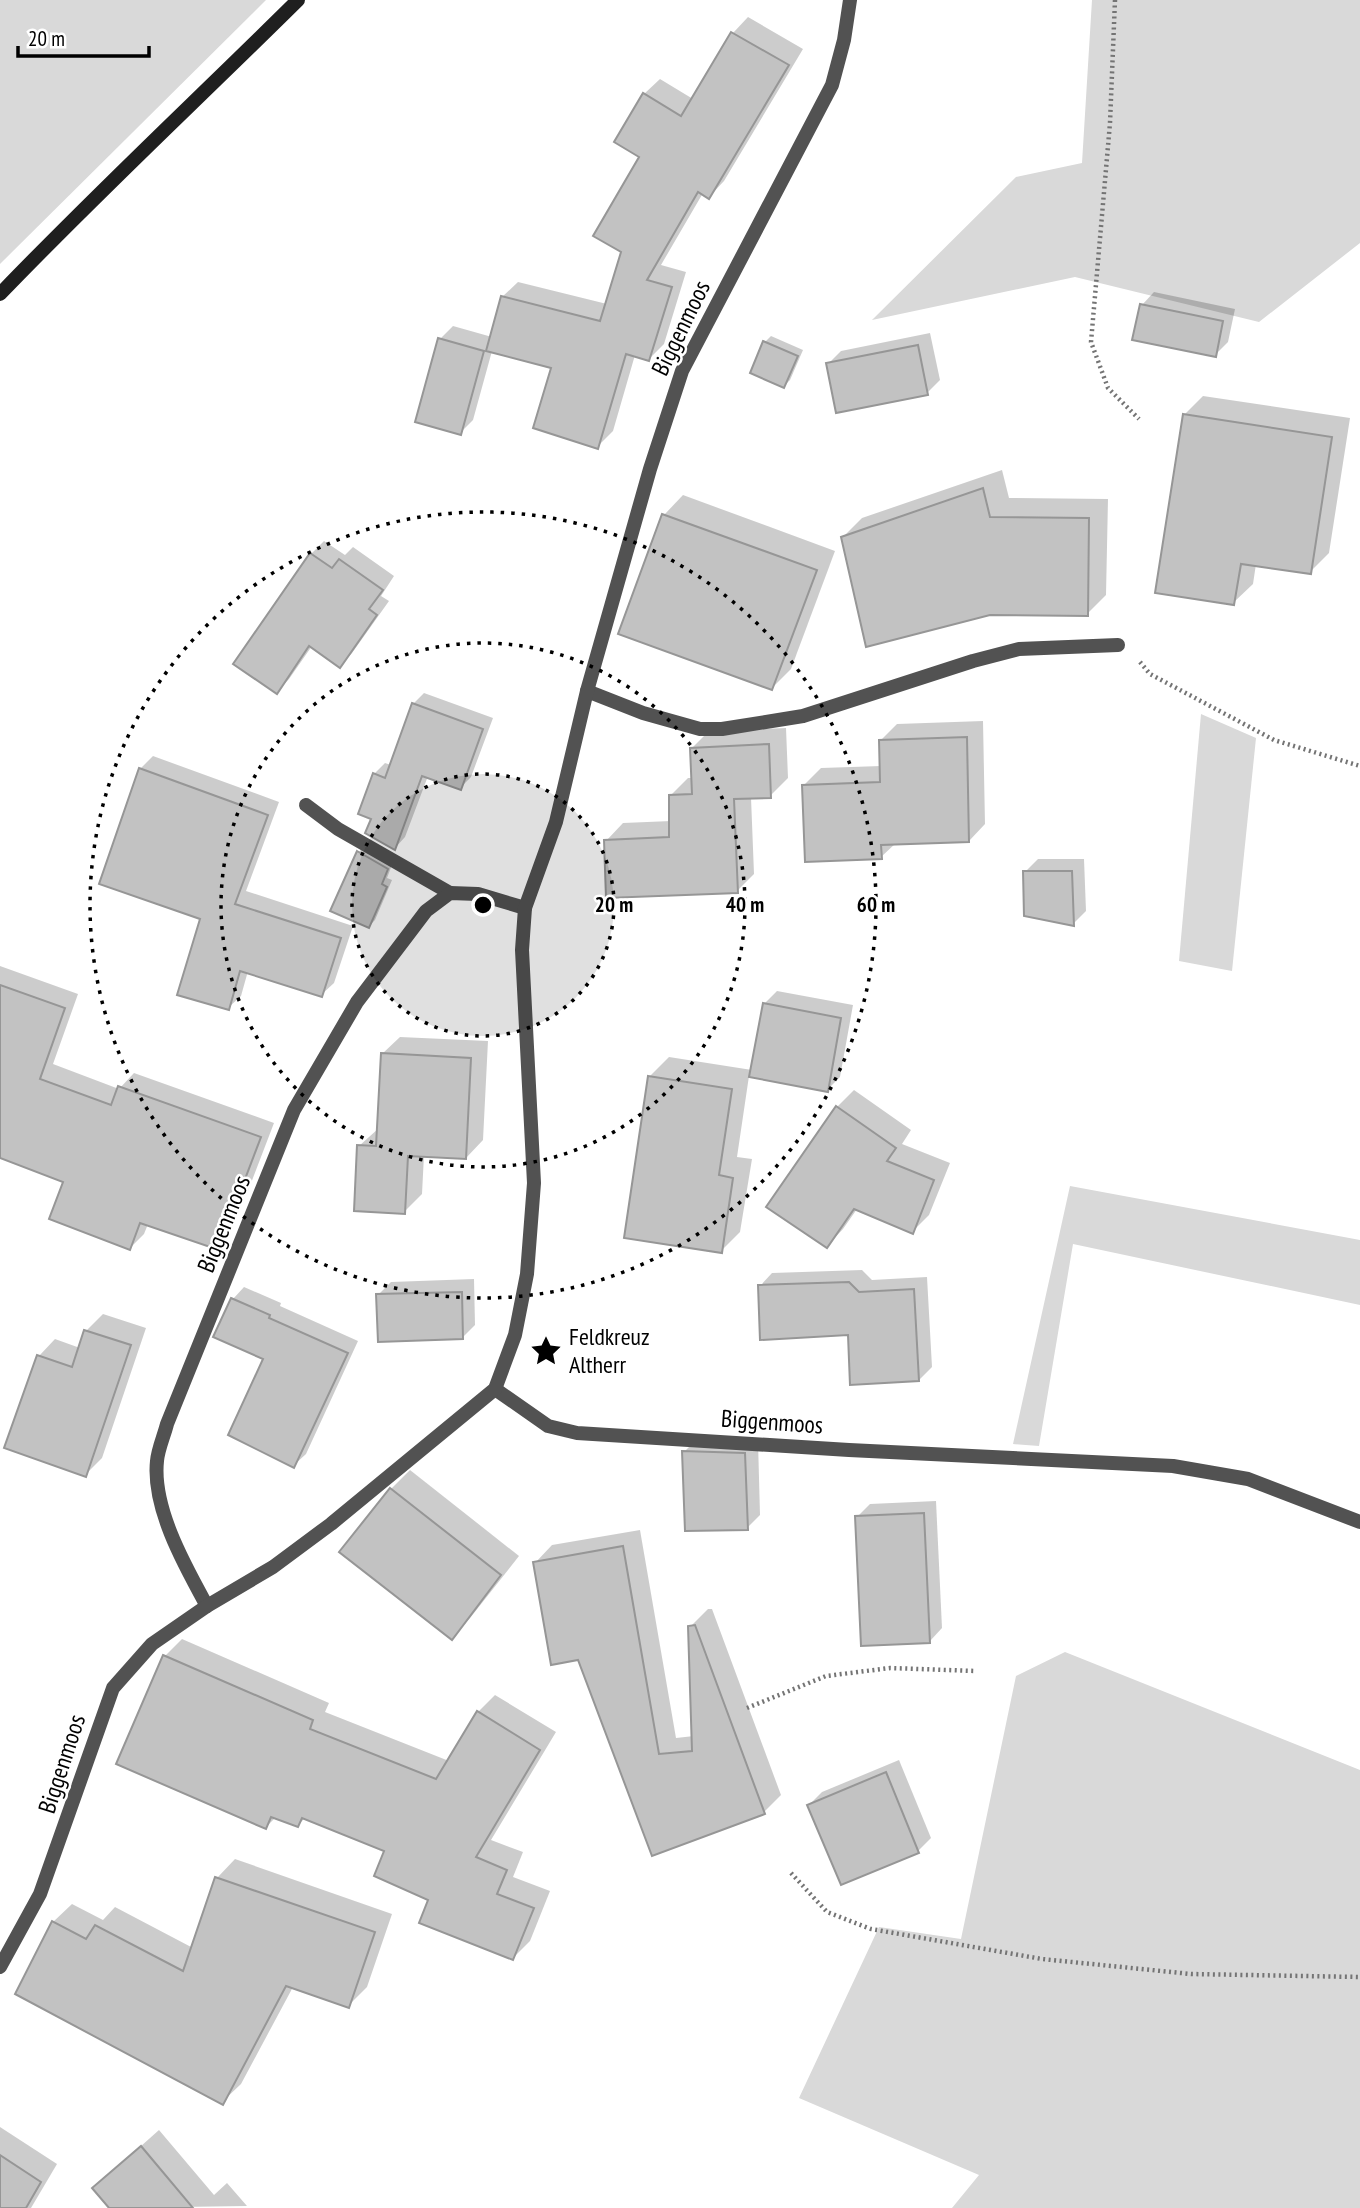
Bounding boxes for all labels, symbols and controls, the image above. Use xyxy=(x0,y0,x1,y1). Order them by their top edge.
scale bar xyxy=(18,14,149,58)
text: 20 m xyxy=(28,25,65,52)
street label: Biggenmoos xyxy=(644,275,717,380)
text: 20 m xyxy=(595,891,633,918)
text: 40 m xyxy=(726,891,764,918)
text: 60 m xyxy=(857,891,895,918)
centre of rings xyxy=(471,893,495,917)
street label: Biggenmoos xyxy=(190,1171,257,1277)
place label: Feldkreuz Altherr xyxy=(569,1321,650,1380)
place icon: Feldkreuz Altherr xyxy=(529,1334,563,1368)
street label: Biggenmoos xyxy=(720,1402,824,1441)
street label: Biggenmoos xyxy=(31,1710,92,1817)

